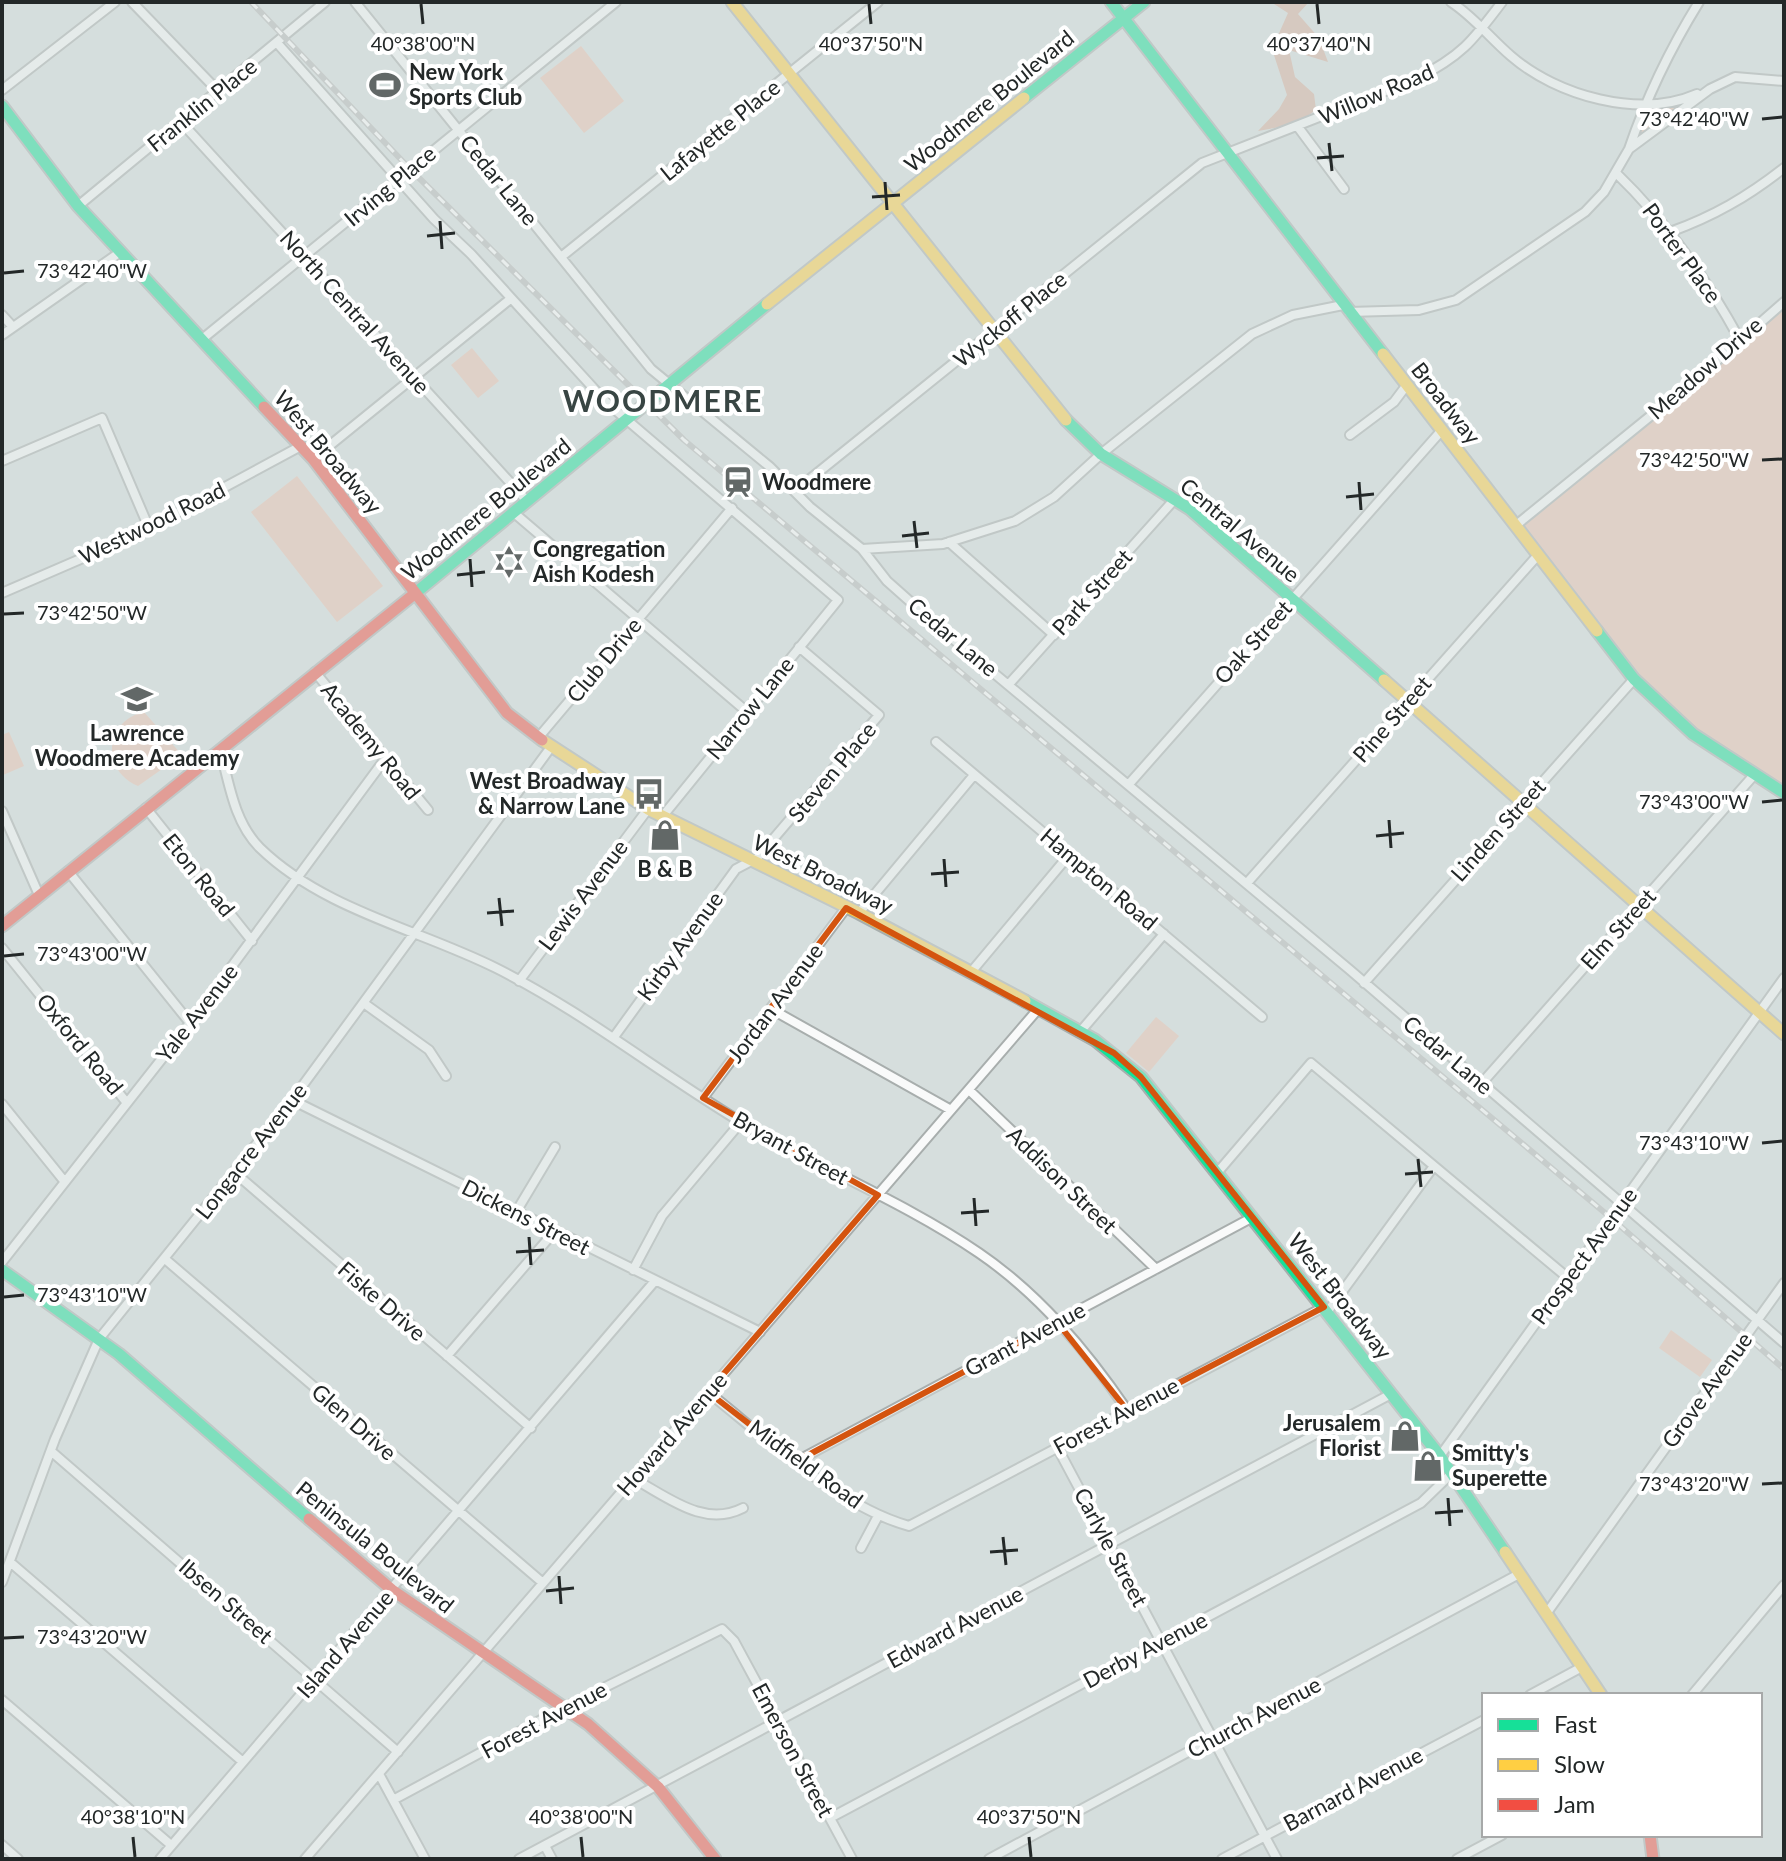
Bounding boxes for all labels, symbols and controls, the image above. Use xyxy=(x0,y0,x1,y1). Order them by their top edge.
street label: Woodmere Boulevard xyxy=(898,24,1079,177)
text: 40°38'00"N xyxy=(371,31,475,55)
text: 40°37'50"N xyxy=(819,31,923,55)
text: 40°37'40"N xyxy=(1267,31,1371,55)
street label: Franklin Place xyxy=(141,52,262,157)
street label: Willow Road xyxy=(1314,57,1437,130)
place label: New York Sports Club xyxy=(409,58,522,110)
sports icon: New York Sports Club xyxy=(368,68,402,102)
street label: Lafayette Place xyxy=(654,73,785,186)
text: 73°42'40"W xyxy=(1639,106,1749,130)
street label: Cedar Lane xyxy=(455,129,544,230)
street label: Irving Place xyxy=(338,140,441,232)
street label: Porter Place xyxy=(1637,197,1728,308)
street label: North Central Avenue xyxy=(275,224,436,399)
text: 73°42'40"W xyxy=(37,258,147,282)
street label: Wyckoff Place xyxy=(948,265,1072,372)
street label: Meadow Drive xyxy=(1642,311,1767,424)
street label: Broadway xyxy=(1406,356,1487,450)
district label: WOODMERE xyxy=(563,382,763,418)
street label: West Broadway xyxy=(269,385,388,519)
street label: Woodmere Boulevard xyxy=(395,432,576,585)
text: 73°42'50"W xyxy=(1639,447,1749,471)
station icon: Woodmere xyxy=(721,465,755,499)
place label: Woodmere xyxy=(762,468,872,495)
street label: Central Avenue xyxy=(1175,472,1306,587)
street label: Westwood Road xyxy=(74,475,229,570)
place label: Congregation Aish Kodesh xyxy=(532,535,665,587)
street label: Park Street xyxy=(1046,543,1137,640)
synagogue icon: Congregation Aish Kodesh xyxy=(492,545,526,579)
street label: Cedar Lane xyxy=(903,591,1004,682)
street label: Oak Street xyxy=(1208,594,1297,689)
text: 73°42'50"W xyxy=(37,600,147,624)
street label: Club Drive xyxy=(560,612,647,708)
street label: Narrow Lane xyxy=(700,651,799,764)
street label: Pine Street xyxy=(1347,670,1437,767)
street label: Academy Road xyxy=(316,677,427,805)
school or university icon: Lawrence Woodmere Academy xyxy=(120,682,154,716)
street label: Steven Place xyxy=(782,716,881,827)
place label: Lawrence Woodmere Academy xyxy=(35,719,240,771)
place label: West Broadway & Narrow Lane xyxy=(470,767,625,819)
street label: Linden Street xyxy=(1445,773,1551,886)
bus stop icon: West Broadway & Narrow Lane xyxy=(632,777,666,811)
text: 73°43'00"W xyxy=(1639,789,1749,813)
shop icon: B & B xyxy=(648,818,682,852)
street label: Hampton Road xyxy=(1035,822,1163,935)
street label: Eton Road xyxy=(158,828,241,922)
street label: West Broadway xyxy=(749,828,898,919)
street label: Lewis Avenue xyxy=(532,834,633,955)
place label: B & B xyxy=(637,855,693,882)
street label: Elm Street xyxy=(1574,883,1661,975)
street label: Kirby Avenue xyxy=(631,886,728,1006)
street label: Jordan Avenue xyxy=(721,938,828,1068)
text: 73°43'00"W xyxy=(37,941,147,965)
street label: Yale Avenue xyxy=(150,958,243,1067)
street label: Oxford Road xyxy=(31,988,129,1100)
street label: Cedar Lane xyxy=(1398,1009,1499,1100)
street label: Longacre Avenue xyxy=(189,1077,312,1224)
street label: Bryant Street xyxy=(729,1105,854,1190)
street label: Addison Street xyxy=(1002,1120,1123,1239)
text: 73°43'10"W xyxy=(1639,1130,1749,1154)
street label: Dickens Street xyxy=(458,1173,595,1260)
street label: Prospect Avenue xyxy=(1525,1182,1642,1329)
street label: West Broadway xyxy=(1283,1227,1398,1365)
street label: Fiske Drive xyxy=(333,1255,432,1346)
text: 73°43'10"W xyxy=(37,1282,147,1306)
street label: Grant Avenue xyxy=(960,1296,1090,1382)
street label: Grove Avenue xyxy=(1656,1327,1757,1453)
street label: Howard Avenue xyxy=(611,1367,732,1501)
street label: Forest Avenue xyxy=(1048,1371,1183,1460)
street label: Glen Drive xyxy=(307,1378,402,1466)
place label: Jerusalem Florist xyxy=(1283,1409,1382,1461)
street label: Midfield Road xyxy=(744,1413,868,1514)
shop icon: Jerusalem Florist xyxy=(1388,1419,1422,1453)
place label: Smitty's Superette xyxy=(1452,1439,1547,1491)
shop icon: Smitty's Superette xyxy=(1411,1449,1445,1483)
text: 73°43'20"W xyxy=(1639,1471,1749,1495)
street label: Peninsula Boulevard xyxy=(291,1475,460,1618)
street label: Carlyle Street xyxy=(1069,1483,1154,1611)
street label: Ibsen Street xyxy=(174,1553,279,1649)
street label: Edward Avenue xyxy=(882,1579,1027,1674)
street label: Island Avenue xyxy=(291,1584,399,1703)
street label: Derby Avenue xyxy=(1078,1606,1211,1694)
text: 73°43'20"W xyxy=(37,1624,147,1648)
street label: Church Avenue xyxy=(1182,1670,1325,1763)
street label: Forest Avenue xyxy=(476,1675,611,1764)
street label: Emerson Street xyxy=(747,1678,840,1821)
legend xyxy=(1482,1693,1762,1837)
text: Fast xyxy=(1554,1709,1597,1738)
street label: Barnard Avenue xyxy=(1279,1741,1427,1837)
text: Slow xyxy=(1554,1749,1605,1778)
text: Jam xyxy=(1554,1789,1595,1818)
text: 40°38'10"N xyxy=(81,1804,185,1828)
text: 40°38'00"N xyxy=(529,1804,633,1828)
text: 40°37'50"N xyxy=(977,1804,1081,1828)

